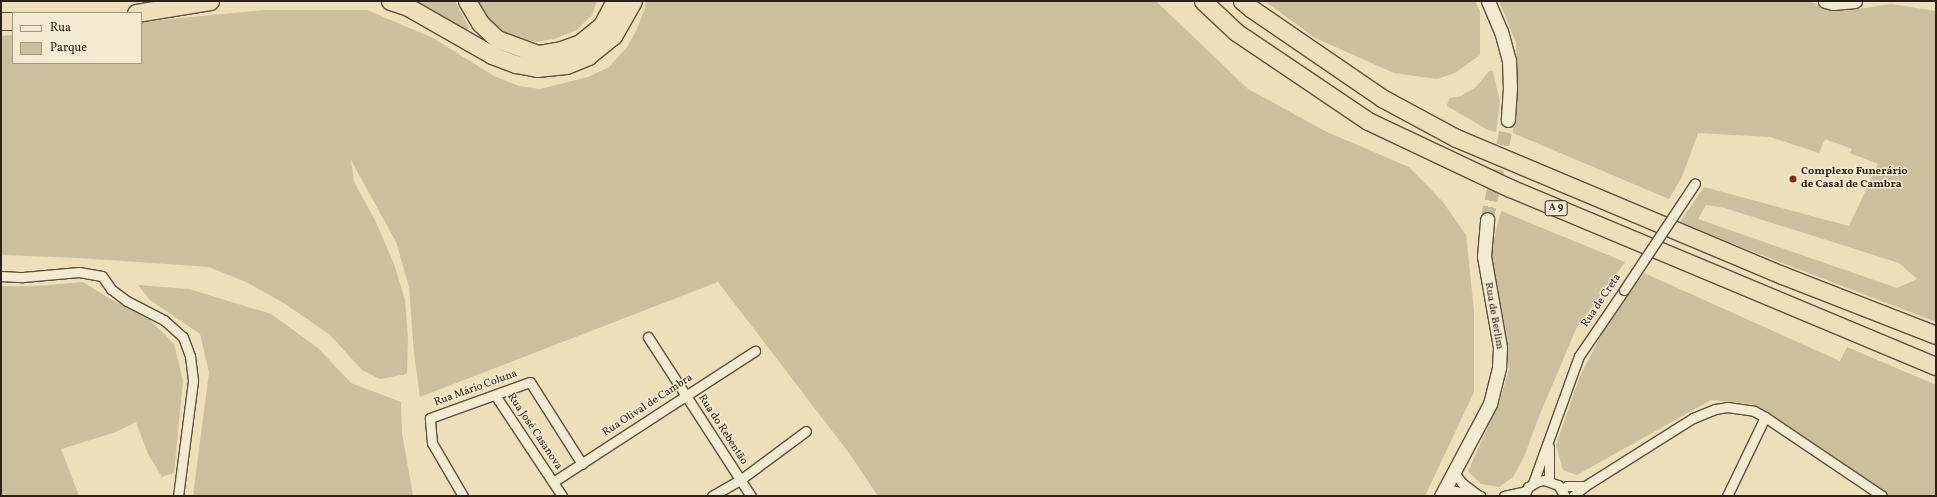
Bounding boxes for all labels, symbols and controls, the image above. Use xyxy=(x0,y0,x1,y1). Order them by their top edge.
legend xyxy=(12,12,142,64)
text: Rua xyxy=(50,20,71,36)
text: Parque xyxy=(50,40,87,56)
place label: Complexo Funerário de Casal de Cambra xyxy=(1801,166,1908,192)
marker: Complexo Funerário de Casal de Cambra xyxy=(1788,174,1798,184)
road number: A 9 xyxy=(1544,200,1568,216)
street label: Rua de Creta xyxy=(1579,272,1625,330)
street label: Rua de Berlim xyxy=(1481,281,1505,351)
street label: Rua Mário Coluna xyxy=(433,368,519,410)
street label: Rua Olival de Cambra xyxy=(600,372,696,440)
street label: Rua José Casanova xyxy=(504,391,564,473)
street label: Rua do Rebentão xyxy=(694,392,750,468)

